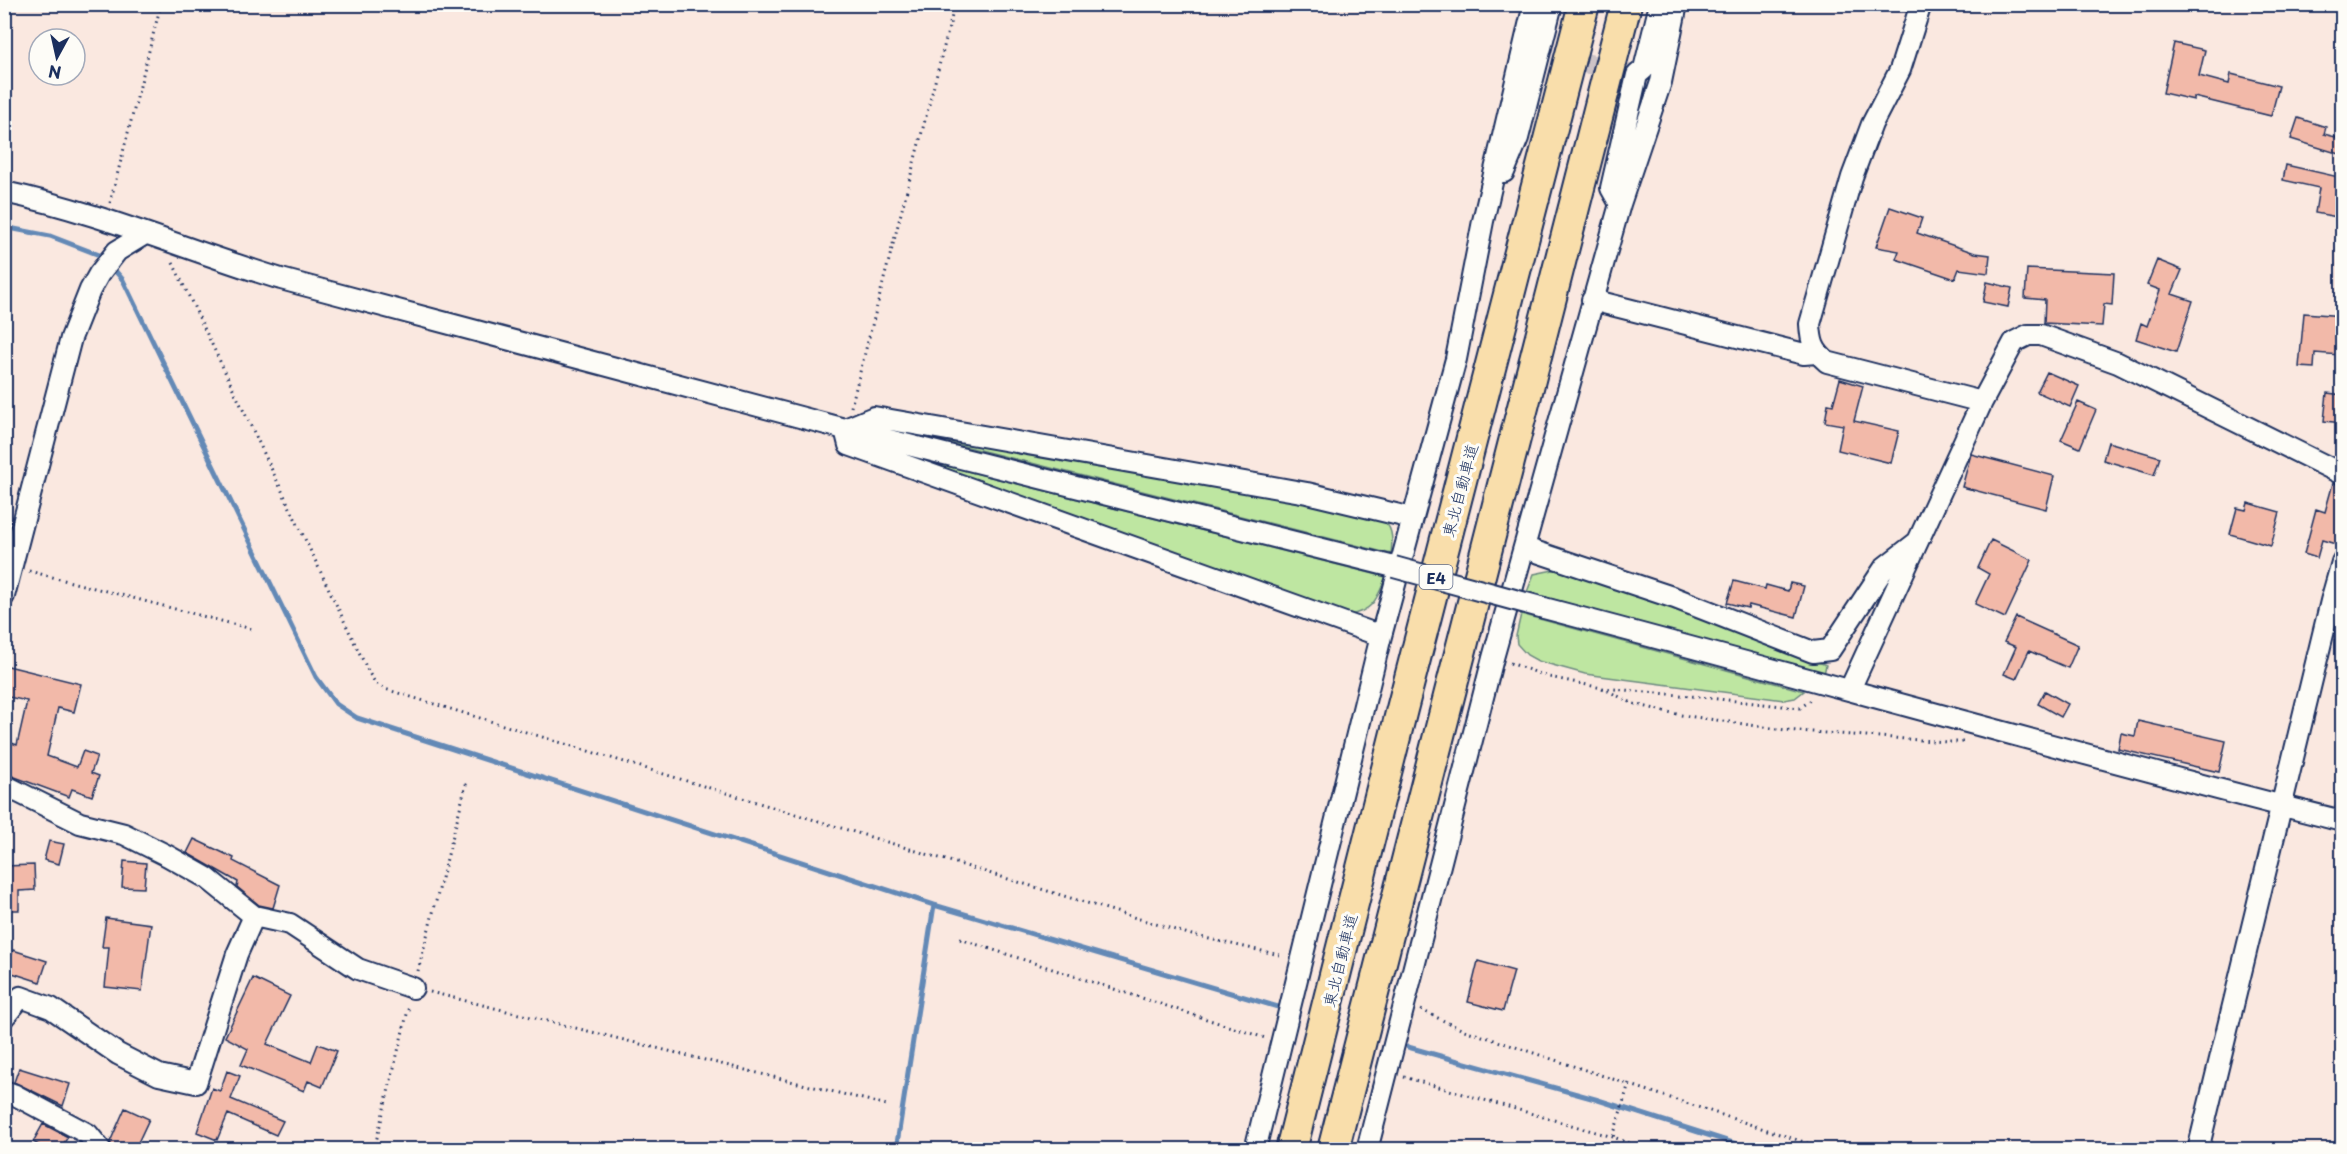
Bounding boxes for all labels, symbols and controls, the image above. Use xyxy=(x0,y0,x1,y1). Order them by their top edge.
north arrow xyxy=(27,27,87,87)
text: N xyxy=(47,60,63,86)
street label: 東北自動車道 xyxy=(1435,441,1483,539)
road number: E4 xyxy=(1420,565,1452,589)
street label: 東北自動車道 xyxy=(1316,911,1362,1009)

